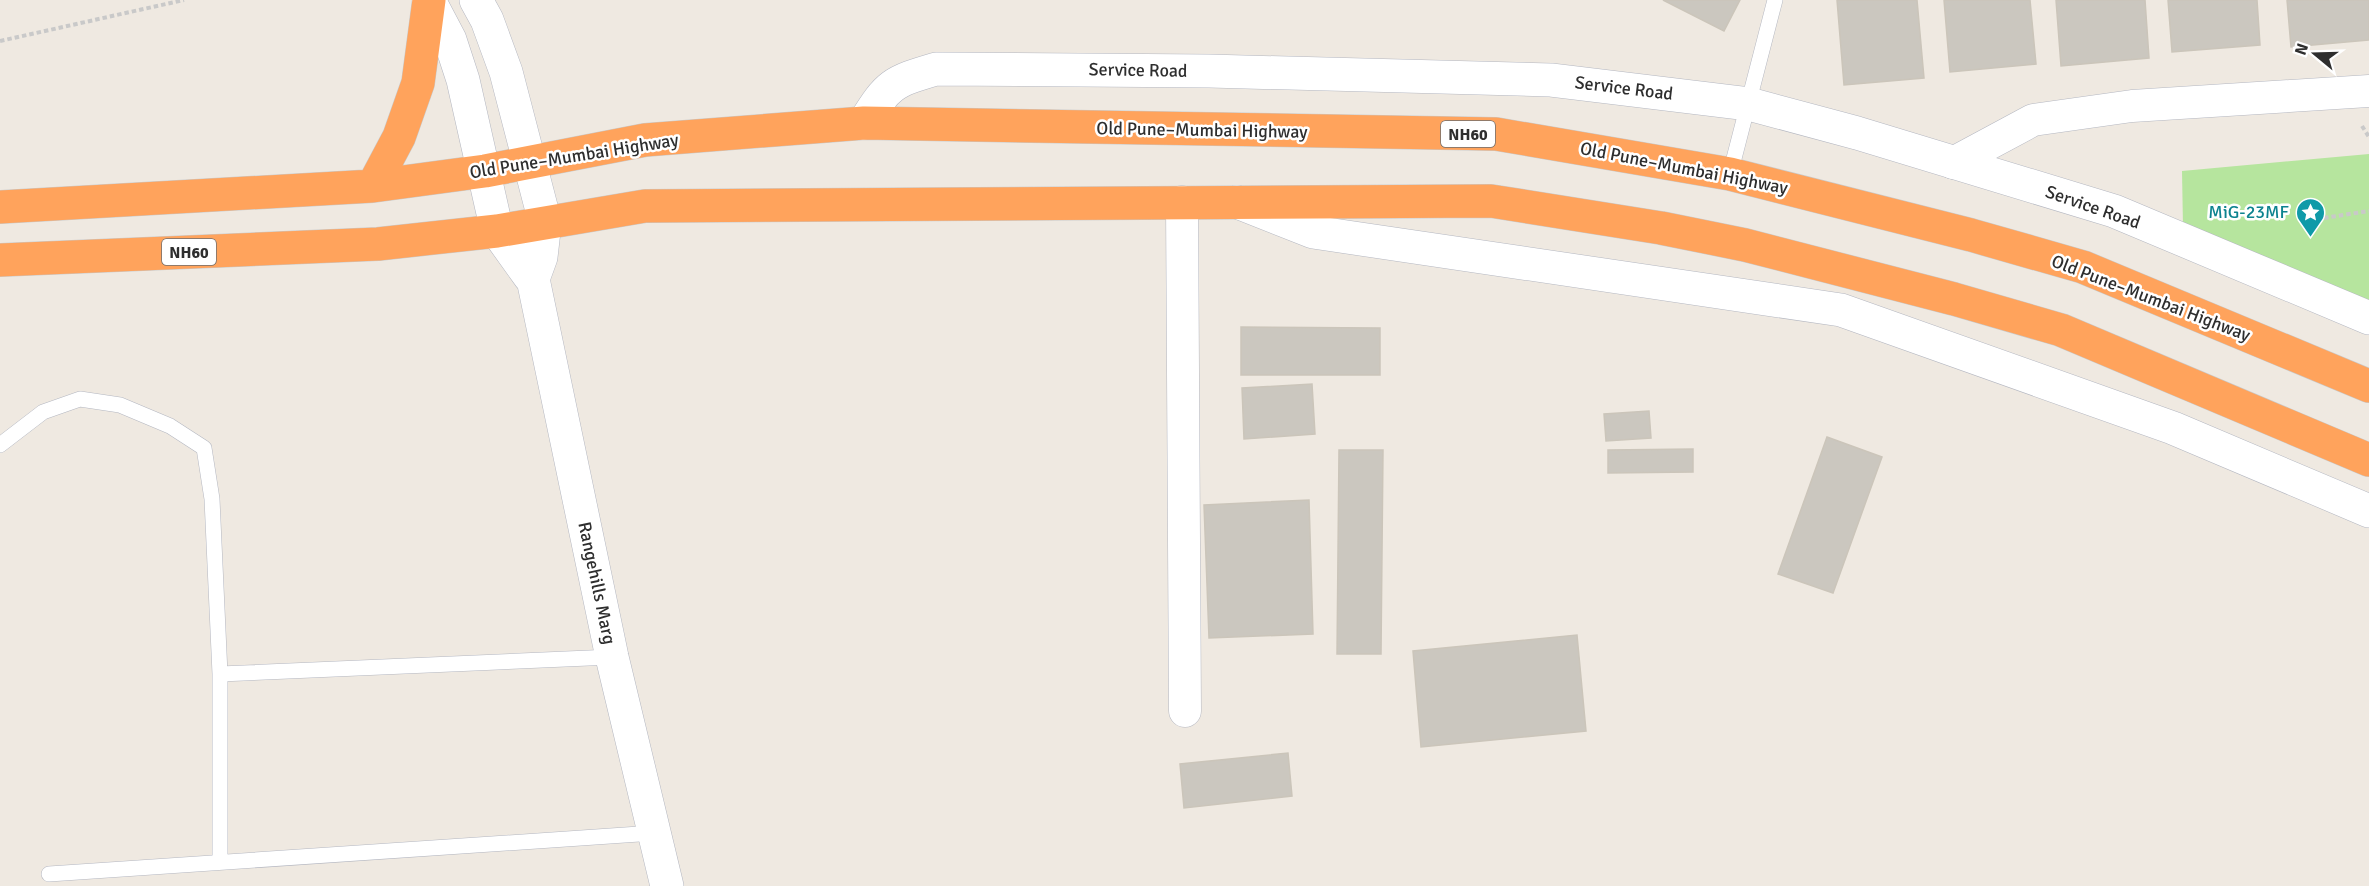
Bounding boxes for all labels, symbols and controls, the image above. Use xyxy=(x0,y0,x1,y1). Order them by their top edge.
north arrow xyxy=(2285,24,2345,84)
text: N xyxy=(2290,41,2313,58)
street label: Service Road xyxy=(1088,58,1188,82)
street label: Service Road xyxy=(1574,71,1674,105)
street label: Old Pune–Mumbai Highway xyxy=(1096,117,1308,143)
road number: NH60 xyxy=(1441,121,1495,147)
street label: Old Pune–Mumbai Highway xyxy=(468,129,681,183)
street label: Old Pune–Mumbai Highway xyxy=(1578,137,1790,199)
street label: Service Road xyxy=(2043,181,2143,233)
place icon: MiG-23MF xyxy=(2294,196,2326,238)
place label: MiG-23MF xyxy=(2208,201,2289,223)
road number: NH60 xyxy=(162,239,216,265)
street label: Old Pune–Mumbai Highway xyxy=(2048,250,2254,346)
street label: Rangehills Marg xyxy=(573,520,621,646)

